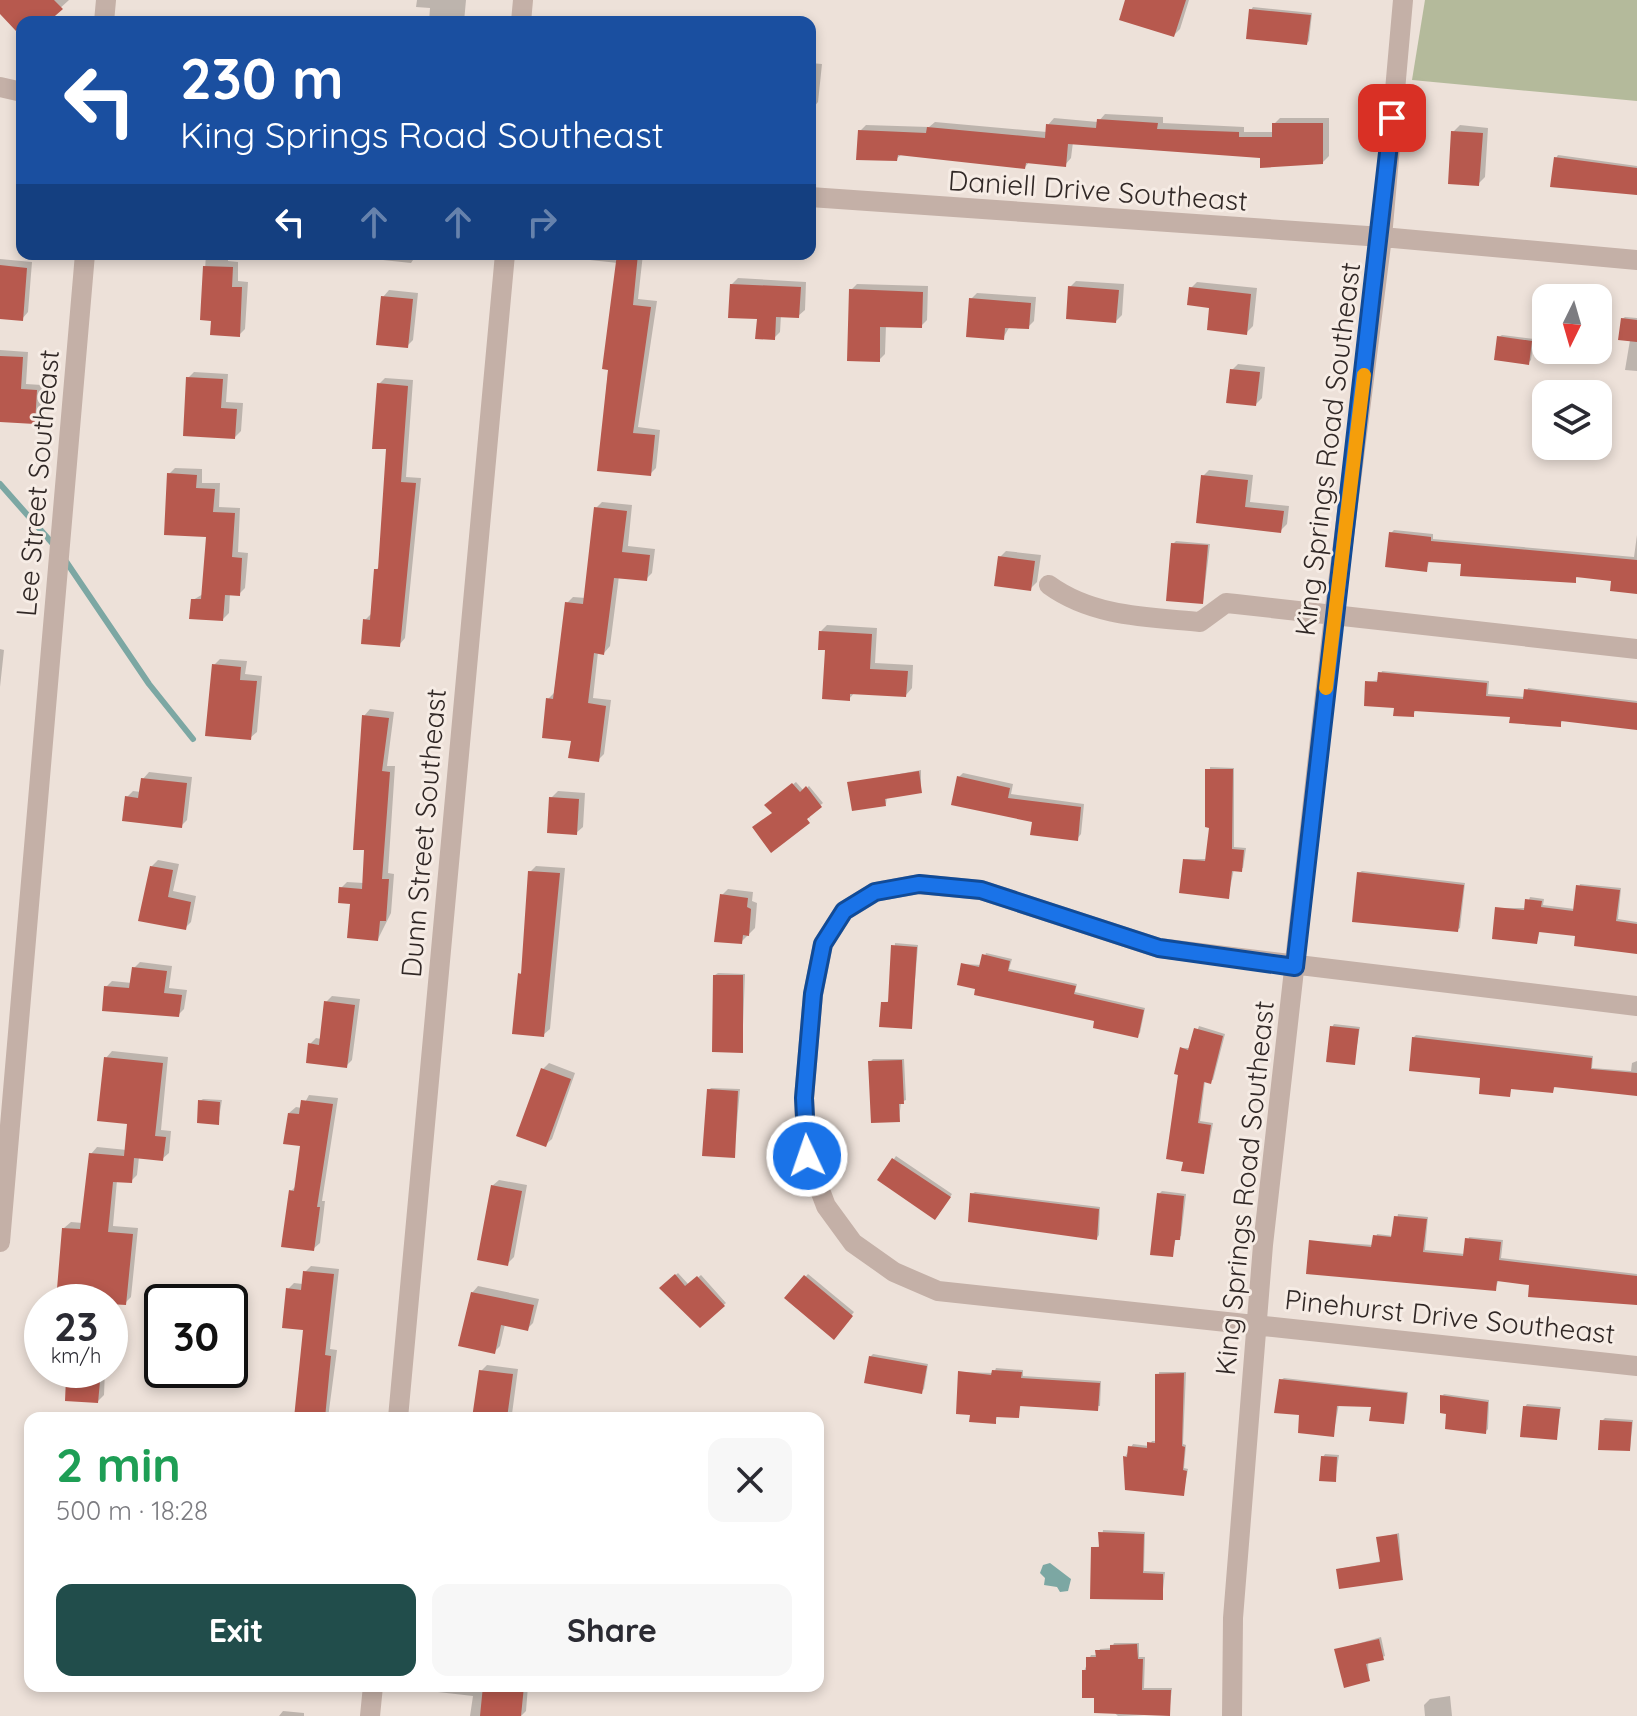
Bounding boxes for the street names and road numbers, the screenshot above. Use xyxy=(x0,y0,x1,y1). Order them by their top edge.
street label: Daniell Drive Southeast xyxy=(947,162,1249,218)
street label: King Springs Road Southeast xyxy=(1287,260,1367,638)
street label: Lee Street Southeast xyxy=(8,348,66,618)
street label: Dunn Street Southeast xyxy=(393,687,453,979)
street label: King Springs Road Southeast xyxy=(1207,999,1281,1377)
street label: Pinehurst Drive Southeast xyxy=(1283,1281,1617,1351)

